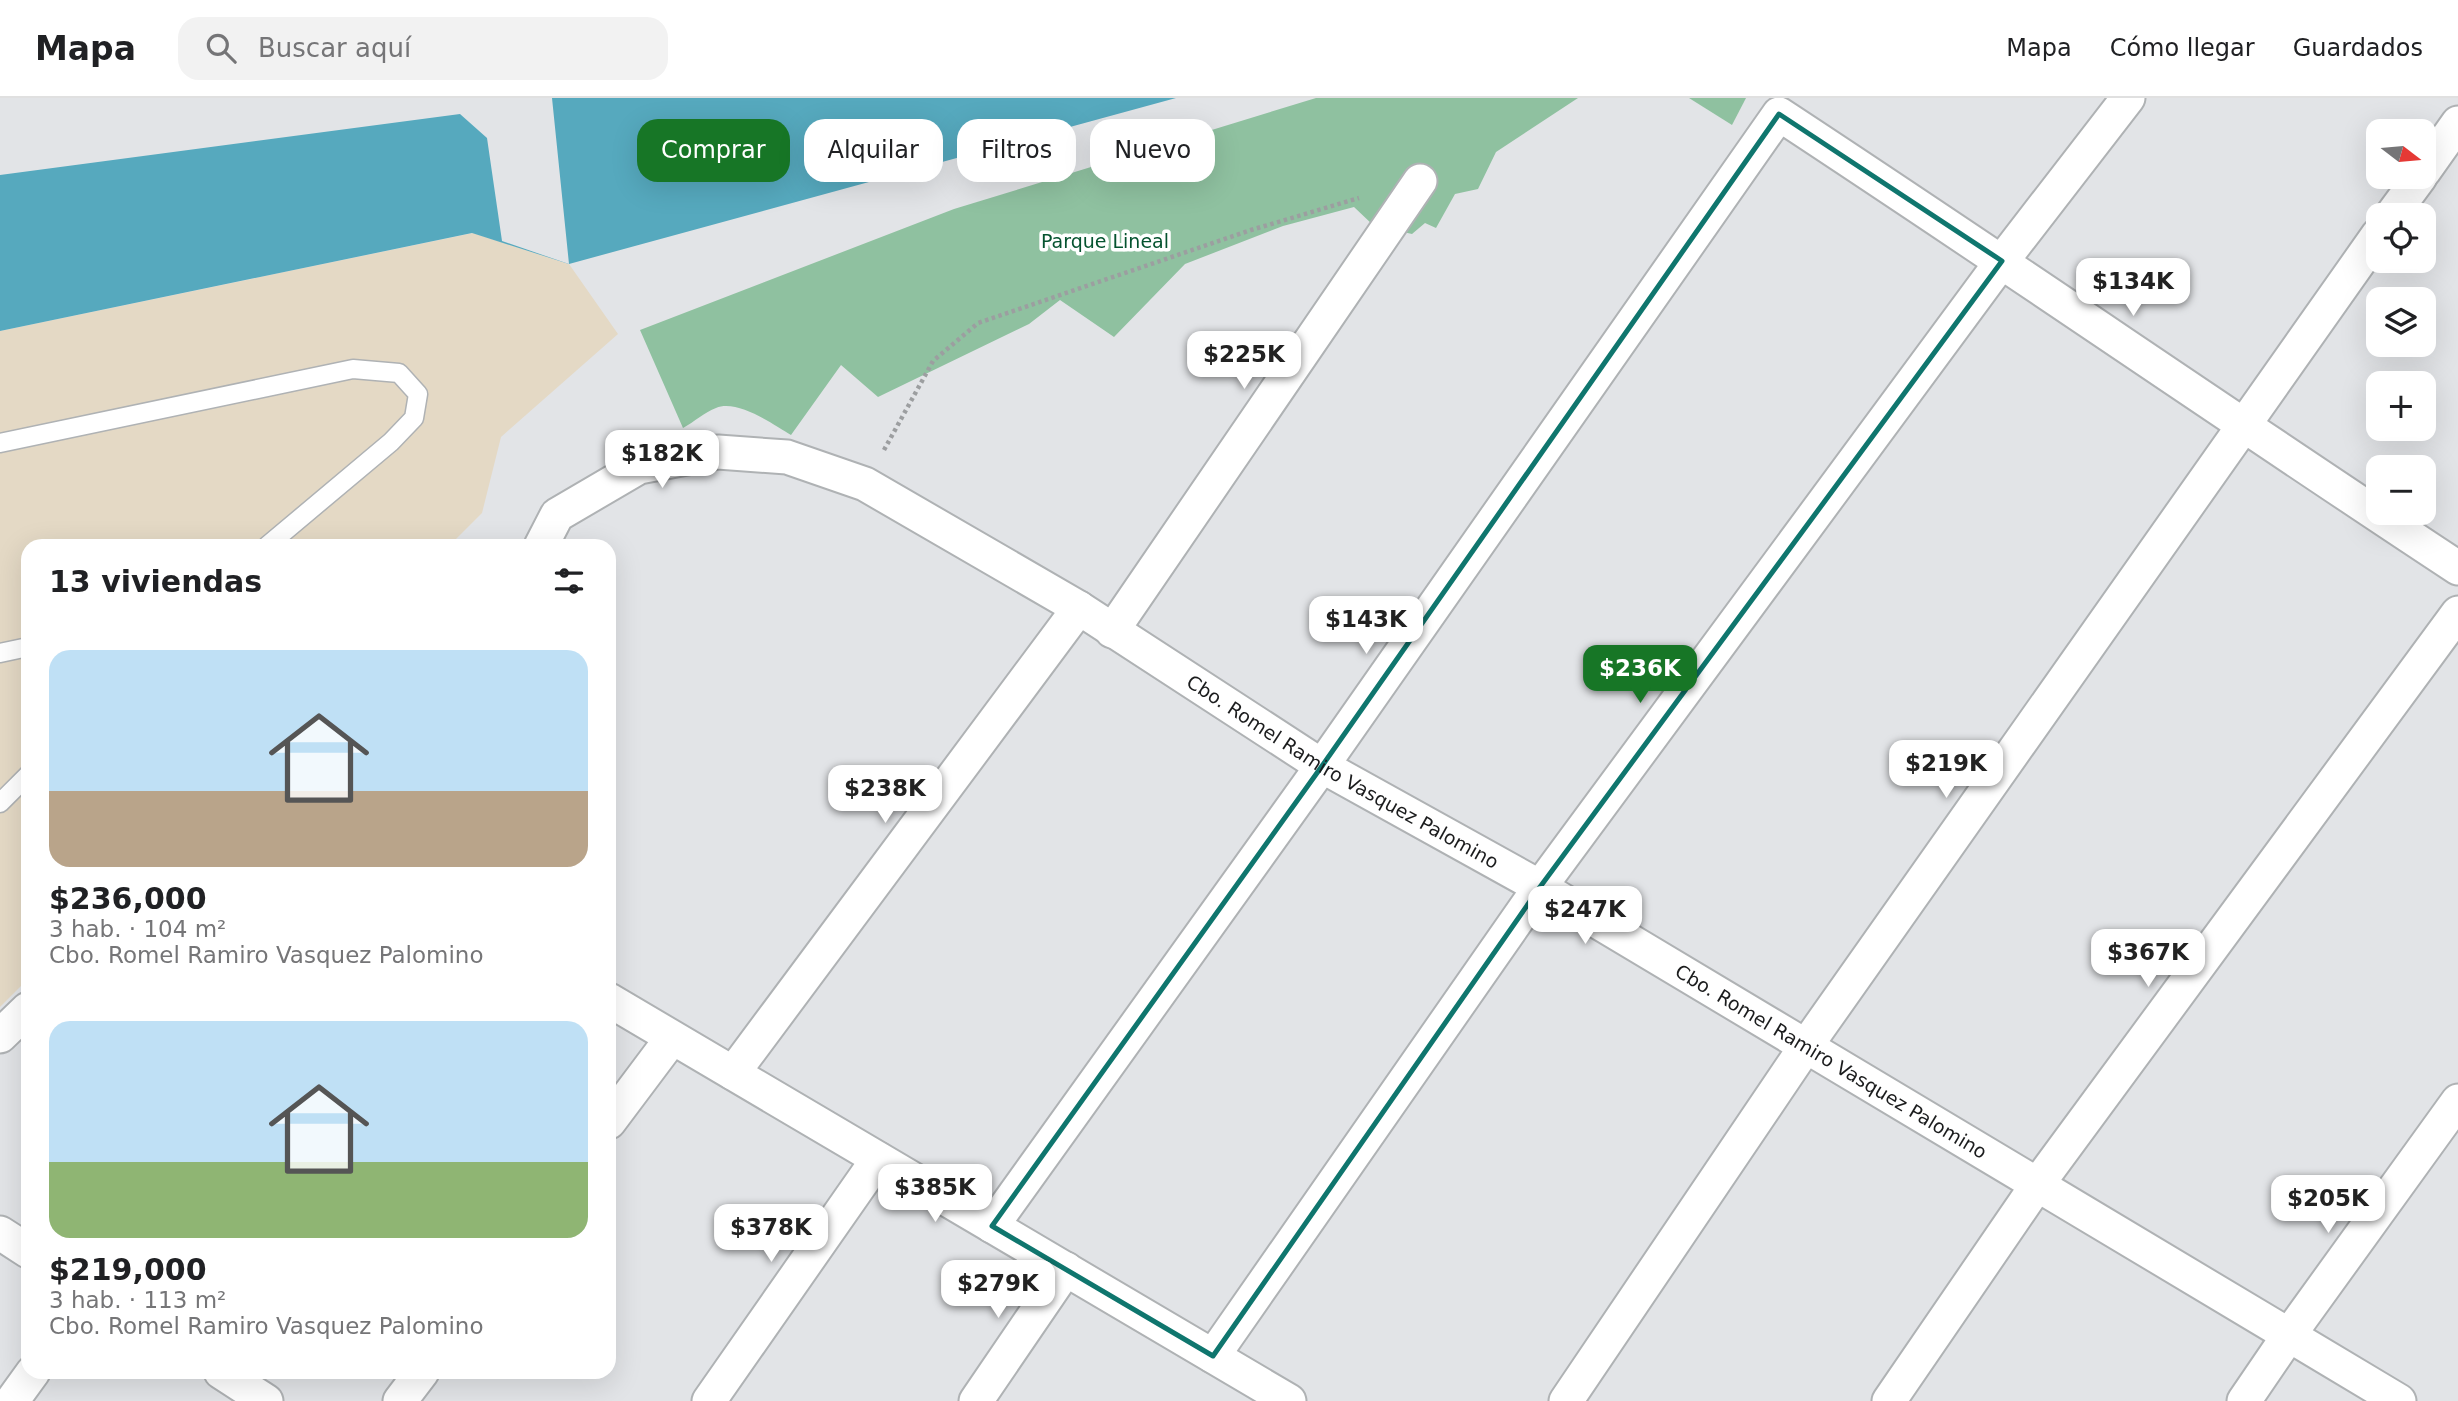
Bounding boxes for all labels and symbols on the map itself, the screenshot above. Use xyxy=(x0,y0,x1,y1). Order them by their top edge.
north arrow xyxy=(2366,119,2436,189)
park label: Parque Lineal xyxy=(1041,230,1169,252)
pin: $134K xyxy=(2084,258,2182,318)
pin: $225K xyxy=(1195,331,1293,391)
pin: $182K xyxy=(613,430,711,490)
pin: $143K xyxy=(1317,596,1415,656)
pin: $236K xyxy=(1591,646,1689,705)
street label: Cbo. Romel Ramiro Vasquez Palomino xyxy=(1183,670,1503,873)
pin: $219K xyxy=(1897,740,1995,800)
pin: $238K xyxy=(836,766,934,825)
pin: $247K xyxy=(1536,886,1634,946)
pin: $367K xyxy=(2099,930,2197,989)
street label: Cbo. Romel Ramiro Vasquez Palomino xyxy=(1672,960,1991,1163)
pin: $385K xyxy=(886,1164,984,1224)
pin: $205K xyxy=(2279,1176,2377,1235)
pin: $378K xyxy=(722,1204,820,1264)
pin: $279K xyxy=(949,1260,1047,1320)

